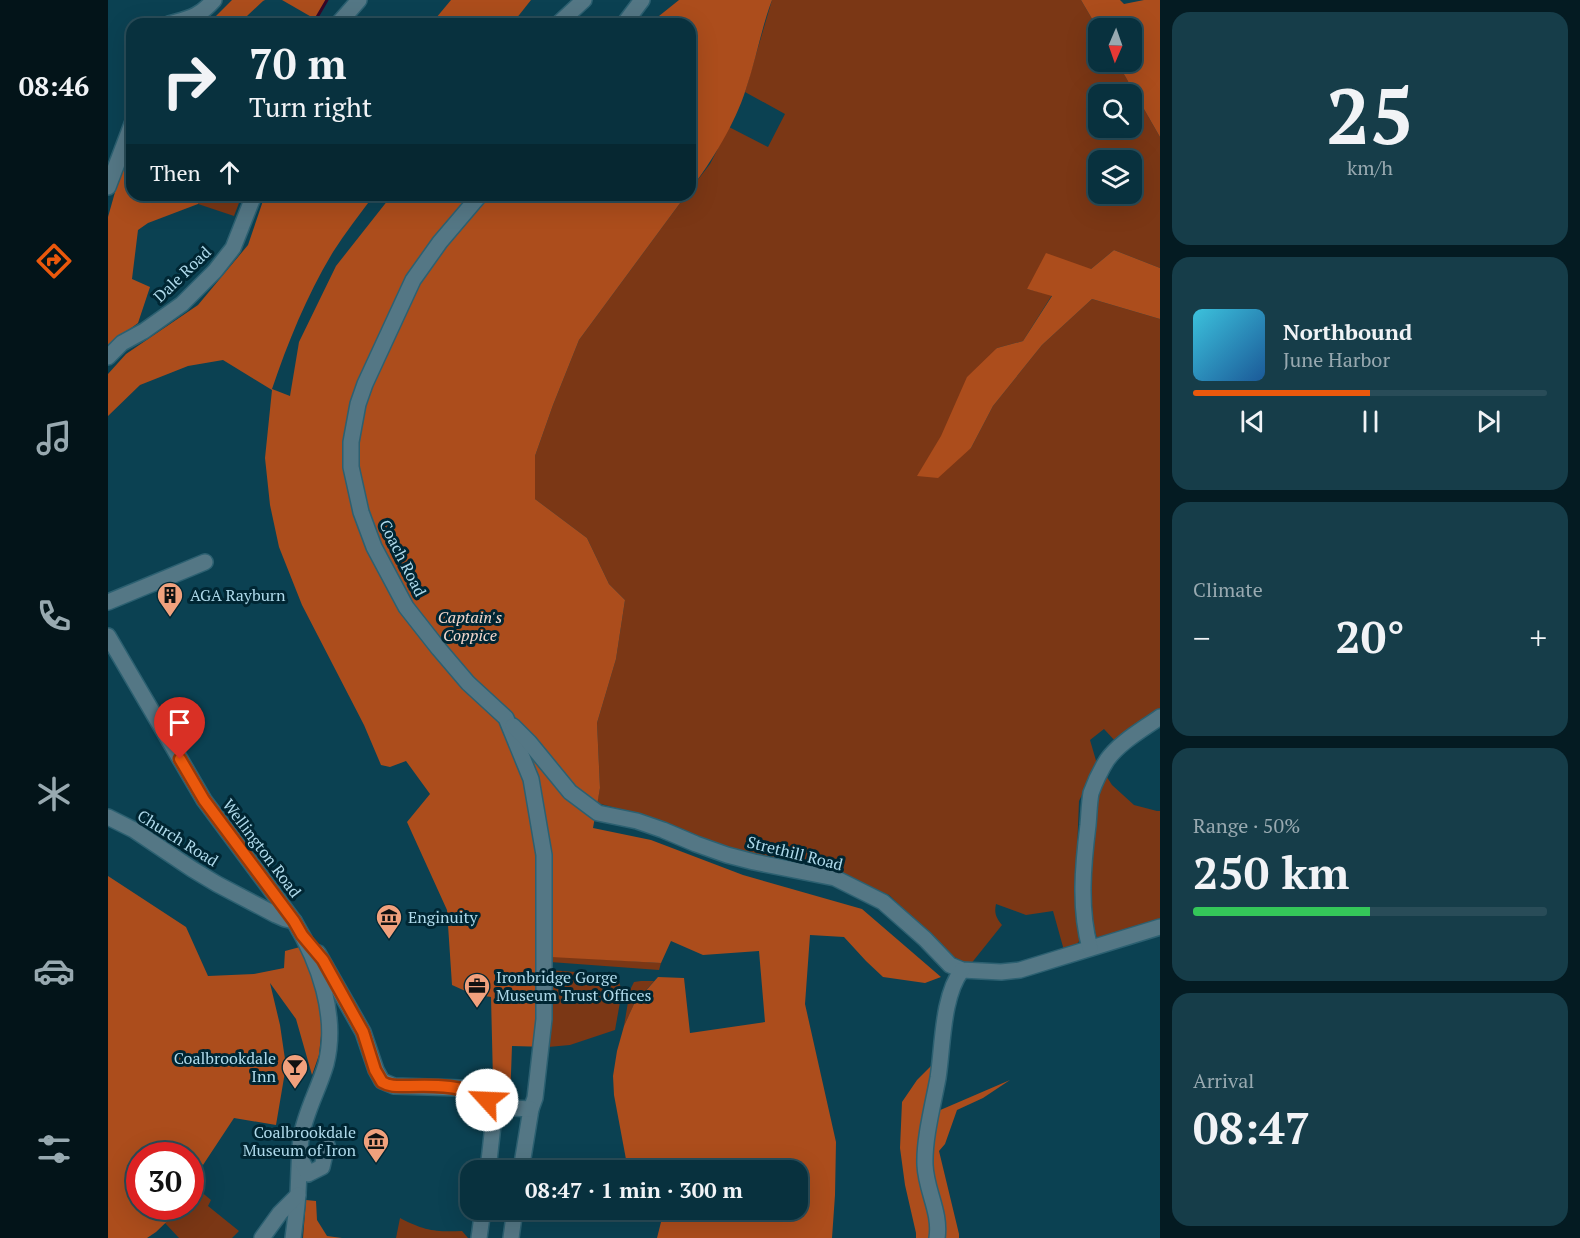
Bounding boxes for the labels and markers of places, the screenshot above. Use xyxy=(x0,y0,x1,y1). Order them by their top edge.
building icon: AGA Rayburn xyxy=(155,580,185,618)
place label: AGA Rayburn xyxy=(190,584,286,606)
pin xyxy=(154,697,205,759)
museum icon: Enginuity xyxy=(374,902,404,940)
place label: Enginuity xyxy=(408,906,478,928)
place label: Ironbridge Gorge Museum Trust Offices xyxy=(496,966,652,1006)
office icon: Ironbridge Gorge Museum Trust Offices xyxy=(462,971,492,1009)
place label: Coalbrookdale Inn xyxy=(174,1047,276,1087)
bar icon: Coalbrookdale Inn xyxy=(280,1052,310,1090)
place label: Coalbrookdale Museum of Iron xyxy=(243,1121,356,1161)
museum icon: Coalbrookdale Museum of Iron xyxy=(361,1126,391,1164)

